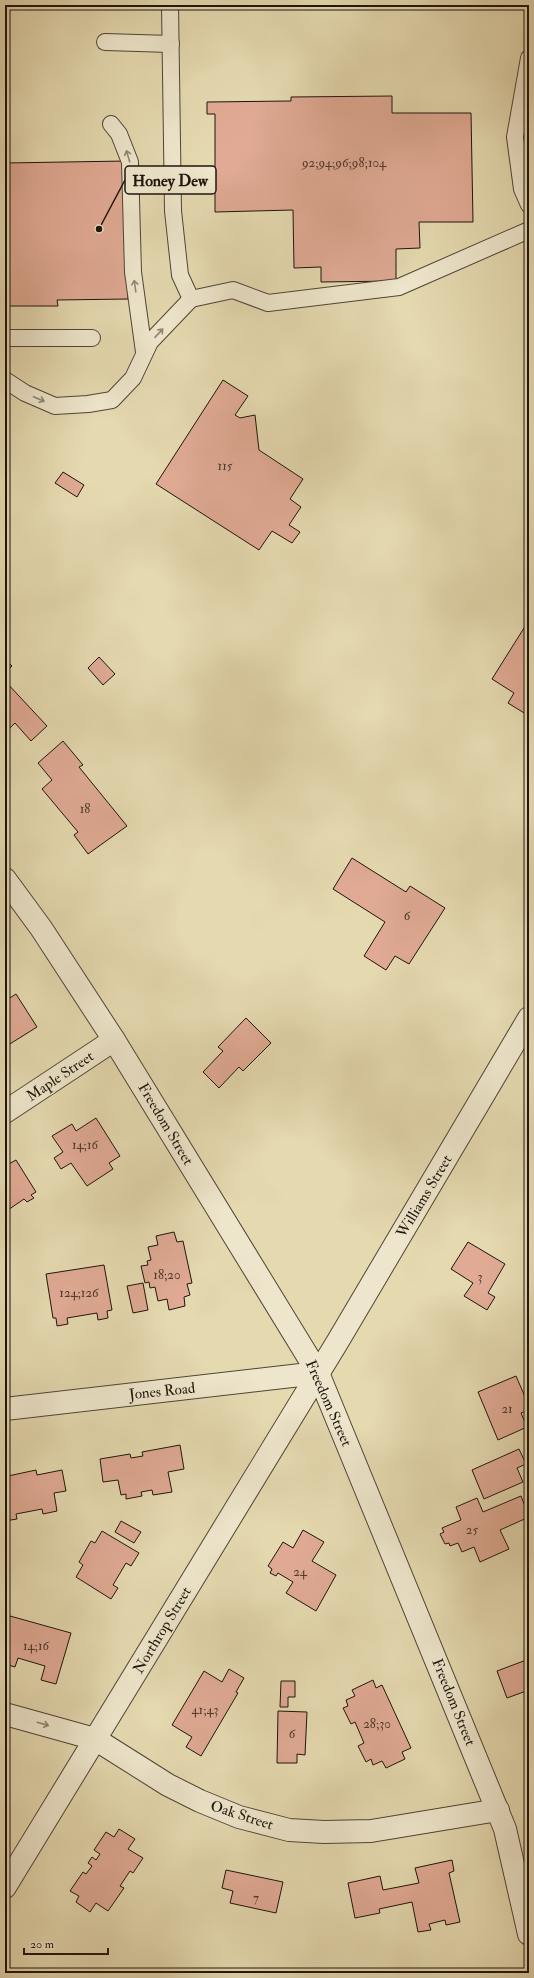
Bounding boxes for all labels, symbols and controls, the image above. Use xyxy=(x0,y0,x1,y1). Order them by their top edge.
one-way arrow xyxy=(124,150,131,163)
house number: 92;94;96;98;104 xyxy=(301,155,387,171)
callout: Honey Dew xyxy=(125,166,216,194)
text: Honey Dew xyxy=(132,171,209,192)
one-way arrow xyxy=(131,280,139,293)
one-way arrow xyxy=(154,328,163,338)
one-way arrow xyxy=(32,395,44,403)
house number: 115 xyxy=(218,458,233,474)
house number: 18 xyxy=(80,801,90,817)
house number: 6 xyxy=(404,908,412,924)
street label: Maple Street xyxy=(23,1047,98,1107)
street label: Freedom Street xyxy=(134,1080,198,1169)
house number: 14;16 xyxy=(72,1137,99,1153)
street label: Williams Street xyxy=(392,1151,457,1242)
house number: 18;20 xyxy=(153,1267,181,1283)
house number: 3 xyxy=(478,1269,483,1285)
house number: 124;126 xyxy=(59,1285,100,1301)
street label: Freedom Street xyxy=(301,1357,356,1450)
street label: Jones Road xyxy=(127,1379,197,1406)
house number: 21 xyxy=(501,1401,513,1417)
house number: 25 xyxy=(466,1522,478,1538)
house number: 24 xyxy=(293,1564,308,1580)
street label: Northrop Street xyxy=(129,1583,197,1678)
house number: 14;16 xyxy=(23,1638,50,1654)
street label: Freedom Street xyxy=(427,1656,480,1749)
house number: 41;43 xyxy=(192,1702,218,1718)
house number: 28;30 xyxy=(363,1716,391,1732)
one-way arrow xyxy=(36,1721,49,1728)
house number: 6 xyxy=(289,1726,297,1742)
street label: Oak Street xyxy=(208,1796,276,1835)
house number: 7 xyxy=(253,1890,259,1906)
scale bar xyxy=(24,1930,108,1956)
text: 20 m xyxy=(30,1937,55,1952)

